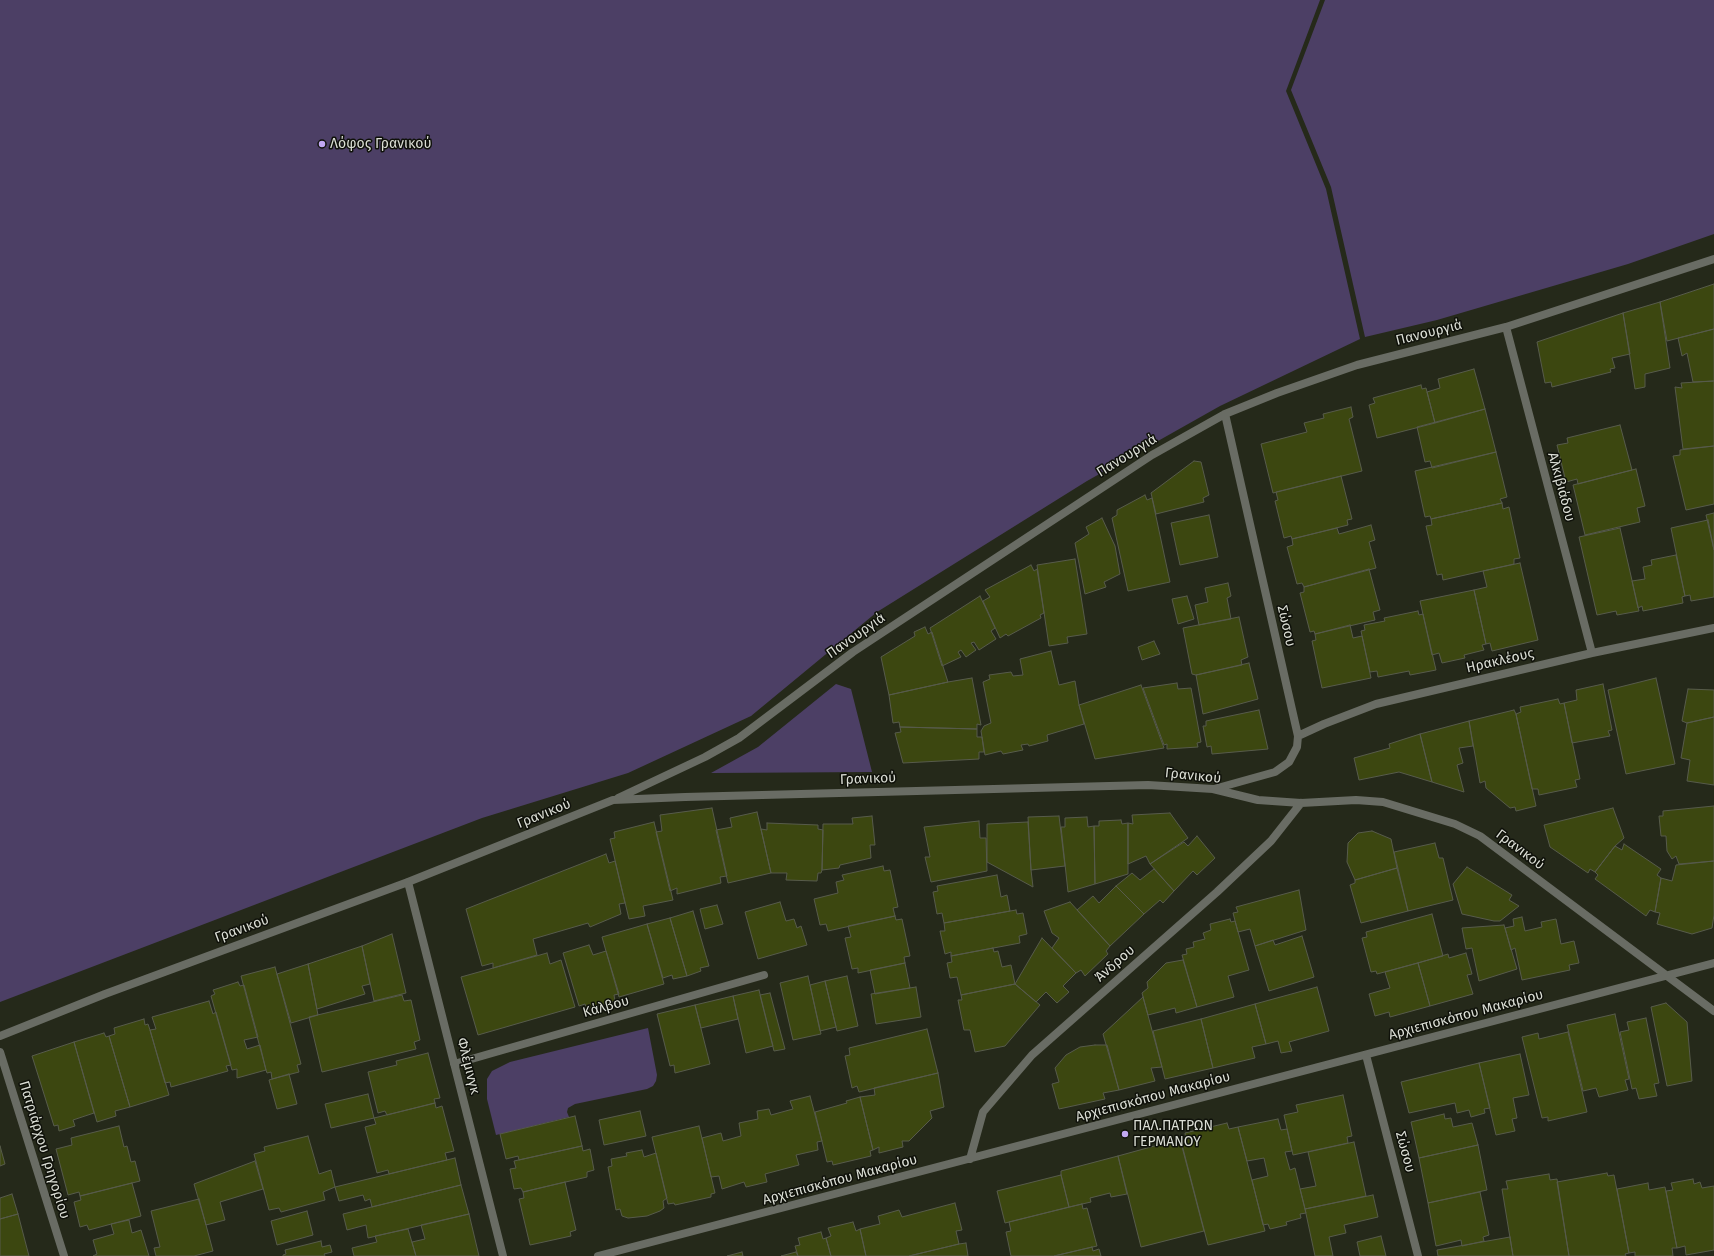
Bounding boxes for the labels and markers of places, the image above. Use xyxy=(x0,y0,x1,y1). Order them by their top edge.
place label: Λόφος Γρανικού xyxy=(330,136,431,152)
marker: Λόφος Γρανικού xyxy=(317,139,327,149)
place label: ΠΑΛ.ΠΑΤΡΩΝ ΓΕΡΜΑΝΟΥ xyxy=(1133,1118,1213,1150)
marker: ΠΑΛ.ΠΑΤΡΩΝ ΓΕΡΜΑΝΟΥ xyxy=(1120,1129,1130,1139)

